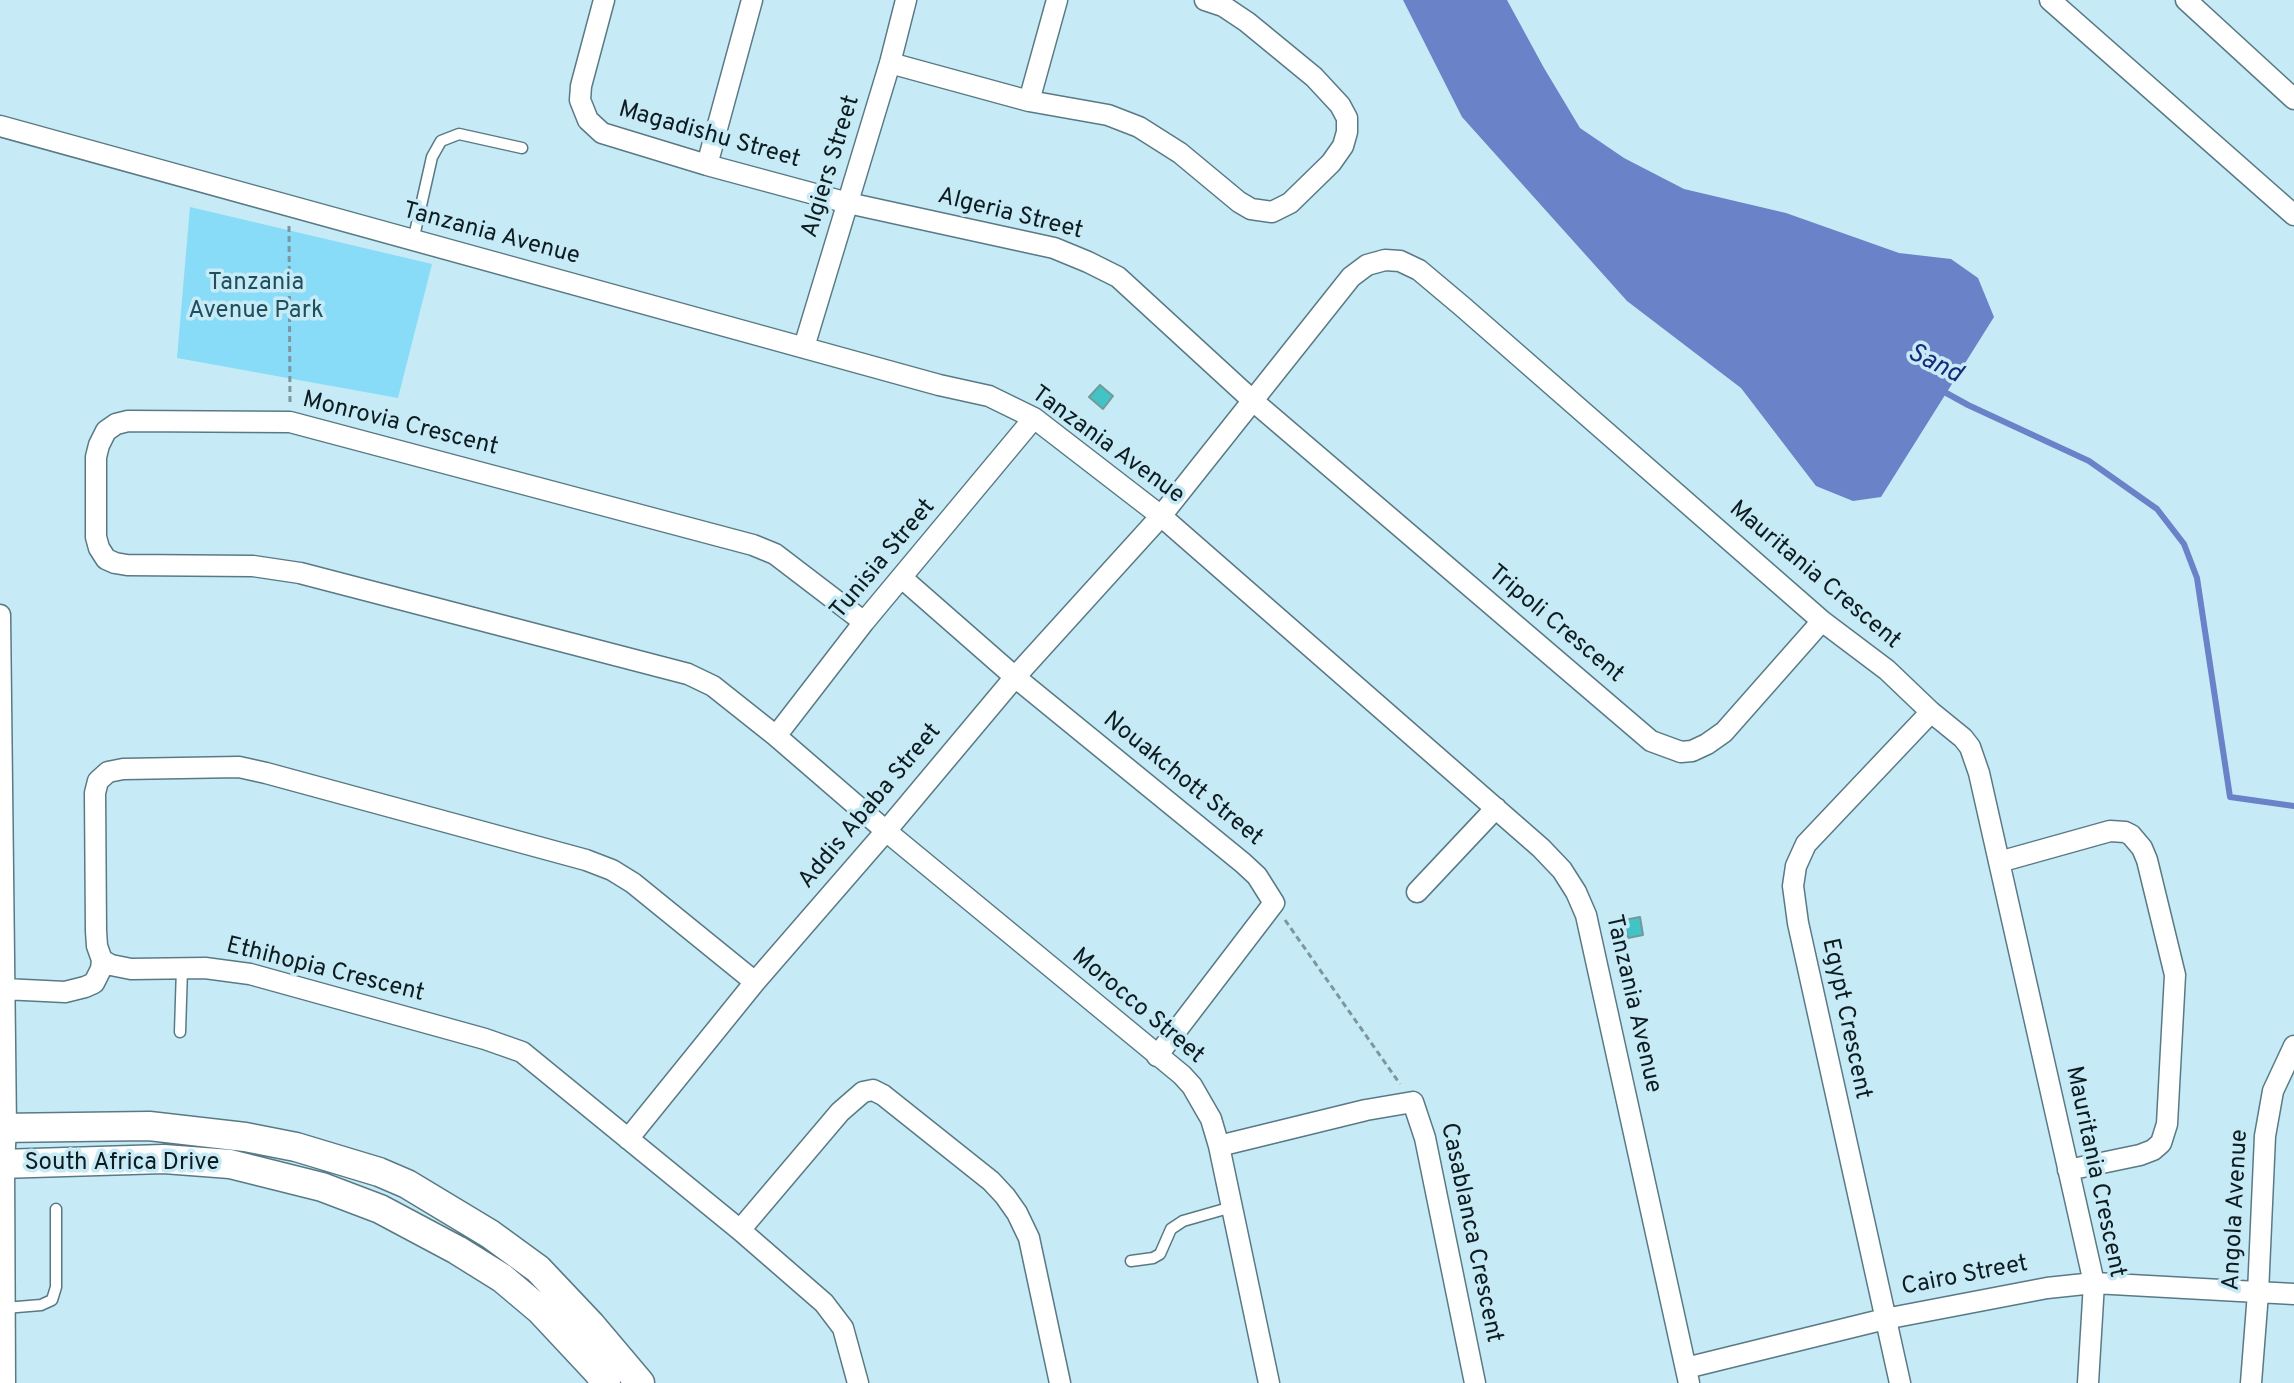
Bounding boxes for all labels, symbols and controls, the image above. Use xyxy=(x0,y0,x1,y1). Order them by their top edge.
street label: Algiers Street xyxy=(797,92,867,242)
street label: Magadishu Street xyxy=(615,96,803,176)
street label: Algeria Street xyxy=(934,183,1086,247)
street label: Tanzania Avenue xyxy=(399,198,583,272)
park label: Tanzania Avenue Park xyxy=(188,270,324,326)
water label: Sand xyxy=(1902,338,1966,392)
street label: Tanzania Avenue xyxy=(1025,381,1189,511)
street label: Monrovia Crescent xyxy=(299,387,501,463)
street label: Tunisia Street xyxy=(825,494,943,626)
street label: Mauritania Crescent xyxy=(1722,496,1906,656)
street label: Tripoli Crescent xyxy=(1481,560,1629,690)
street label: Nouakchott Street xyxy=(1096,707,1268,853)
street label: Addis Ababa Street xyxy=(793,718,949,896)
street label: Tanzania Avenue xyxy=(1597,912,1667,1096)
street label: Ethihopia Crescent xyxy=(223,932,427,1010)
street label: Egypt Crescent xyxy=(1814,936,1876,1102)
street label: Morocco Street xyxy=(1065,943,1209,1071)
street label: Mauritania Crescent xyxy=(2058,1064,2130,1280)
street label: Casablanca Crescent xyxy=(1433,1120,1507,1346)
street label: Angola Avenue xyxy=(2218,1128,2256,1292)
street label: South Africa Drive xyxy=(25,1150,219,1178)
street label: Cairo Street xyxy=(1899,1251,2031,1303)

